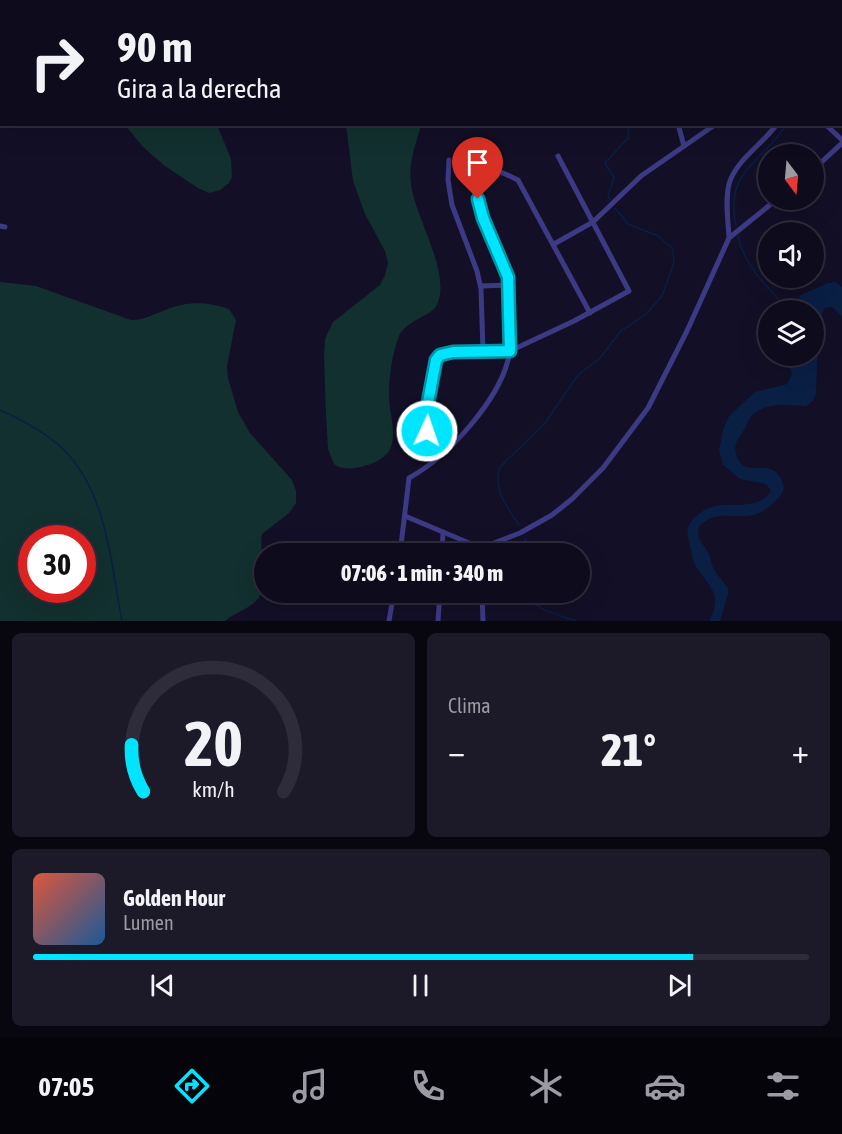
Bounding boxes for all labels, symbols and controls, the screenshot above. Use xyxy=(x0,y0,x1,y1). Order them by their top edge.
text: 90 m xyxy=(117,23,192,71)
icon: right xyxy=(18,24,96,102)
text: Gira a la derecha xyxy=(117,73,282,104)
pin xyxy=(452,137,503,199)
north arrow xyxy=(758,144,824,210)
map controls xyxy=(758,144,824,366)
icon: arrive xyxy=(461,146,494,179)
button: sound xyxy=(758,222,824,288)
button: layers xyxy=(758,300,824,366)
position arrow xyxy=(395,399,459,463)
speed limit sign: 30 xyxy=(18,525,96,603)
text: 07:06 · 1 min · 340 m xyxy=(341,560,503,586)
text: Clima xyxy=(448,694,491,717)
text: 20 xyxy=(184,708,243,779)
text: 21° xyxy=(601,724,656,776)
text: − xyxy=(448,732,465,770)
text: + xyxy=(792,732,809,770)
text: km/h xyxy=(192,777,235,802)
text: Golden Hour xyxy=(123,885,225,911)
text: Lumen xyxy=(123,911,174,934)
icon: previous xyxy=(146,969,179,1002)
icon: pause xyxy=(404,969,437,1002)
icon: next xyxy=(663,969,696,1002)
icon: directions xyxy=(171,1065,213,1107)
icon: music xyxy=(289,1065,331,1107)
icon: phone xyxy=(407,1065,449,1107)
icon: climate xyxy=(525,1065,567,1107)
icon: car xyxy=(644,1065,686,1107)
icon: filters xyxy=(762,1065,804,1107)
text: 07:05 xyxy=(38,1071,94,1102)

